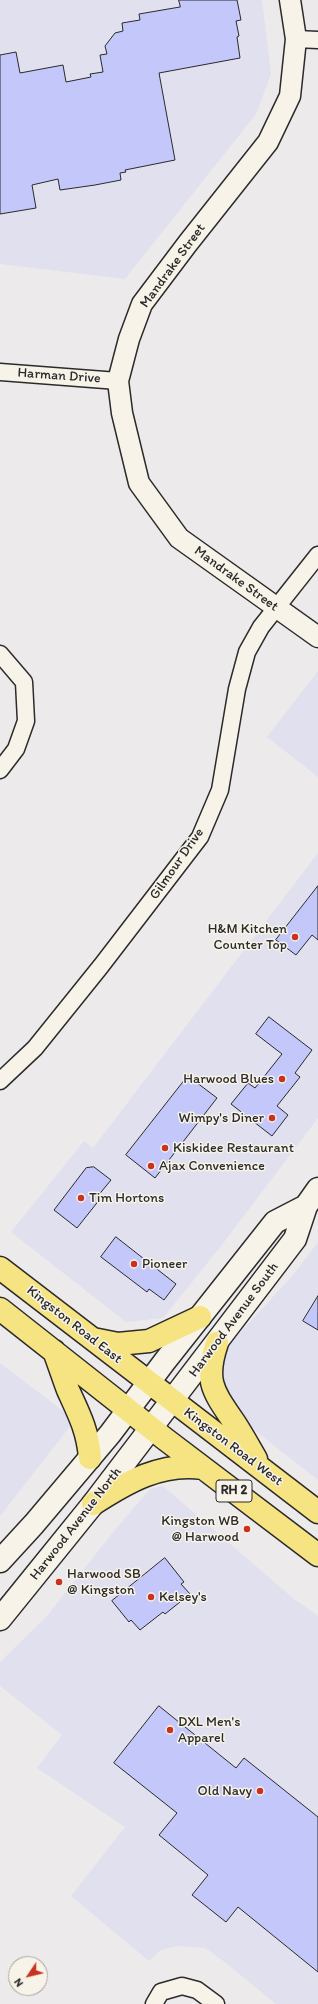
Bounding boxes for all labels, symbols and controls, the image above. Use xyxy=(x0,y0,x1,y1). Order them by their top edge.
street label: Mandrake Street xyxy=(137,220,209,312)
street label: Harman Drive xyxy=(17,365,101,387)
street label: Mandrake Street xyxy=(190,543,282,615)
street label: Gilmour Drive xyxy=(146,825,208,903)
place label: H&M Kitchen Counter Top xyxy=(208,921,287,954)
marker: H&M Kitchen Counter Top xyxy=(290,932,300,942)
place label: Harwood Blues xyxy=(183,1071,274,1087)
marker: Harwood Blues xyxy=(277,1074,287,1084)
place label: Wimpy's Diner xyxy=(178,1110,264,1126)
marker: Wimpy's Diner xyxy=(267,1113,277,1123)
place label: Kiskidee Restaurant xyxy=(173,1140,294,1156)
marker: Kiskidee Restaurant xyxy=(160,1143,170,1153)
place label: Ajax Convenience xyxy=(159,1158,265,1174)
marker: Ajax Convenience xyxy=(146,1161,156,1171)
place label: Tim Hortons xyxy=(89,1190,164,1206)
marker: Tim Hortons xyxy=(76,1193,86,1203)
place label: Pioneer xyxy=(142,1256,187,1272)
marker: Pioneer xyxy=(129,1259,139,1269)
street label: Harwood Avenue South xyxy=(185,1259,283,1381)
street label: Kingston Road East xyxy=(23,1282,125,1368)
street label: Kingston Road West xyxy=(180,1404,286,1490)
street label: Harwood Avenue North xyxy=(27,1464,125,1584)
road number: RH 2 xyxy=(216,1480,252,1502)
place label: Kingston WB @ Harwood xyxy=(161,1513,239,1546)
marker: Kingston WB @ Harwood xyxy=(242,1524,252,1534)
place label: Harwood SB @ Kingston xyxy=(67,1566,141,1598)
marker: Harwood SB @ Kingston xyxy=(54,1577,64,1587)
place label: Kelsey's xyxy=(159,1589,207,1605)
marker: Kelsey's xyxy=(146,1592,156,1602)
place label: DXL Men's Apparel xyxy=(178,1714,240,1746)
marker: DXL Men's Apparel xyxy=(165,1725,175,1735)
place label: Old Navy xyxy=(198,1783,252,1799)
marker: Old Navy xyxy=(255,1786,265,1796)
north arrow xyxy=(8,1956,48,1996)
text: N xyxy=(11,1976,26,1989)

